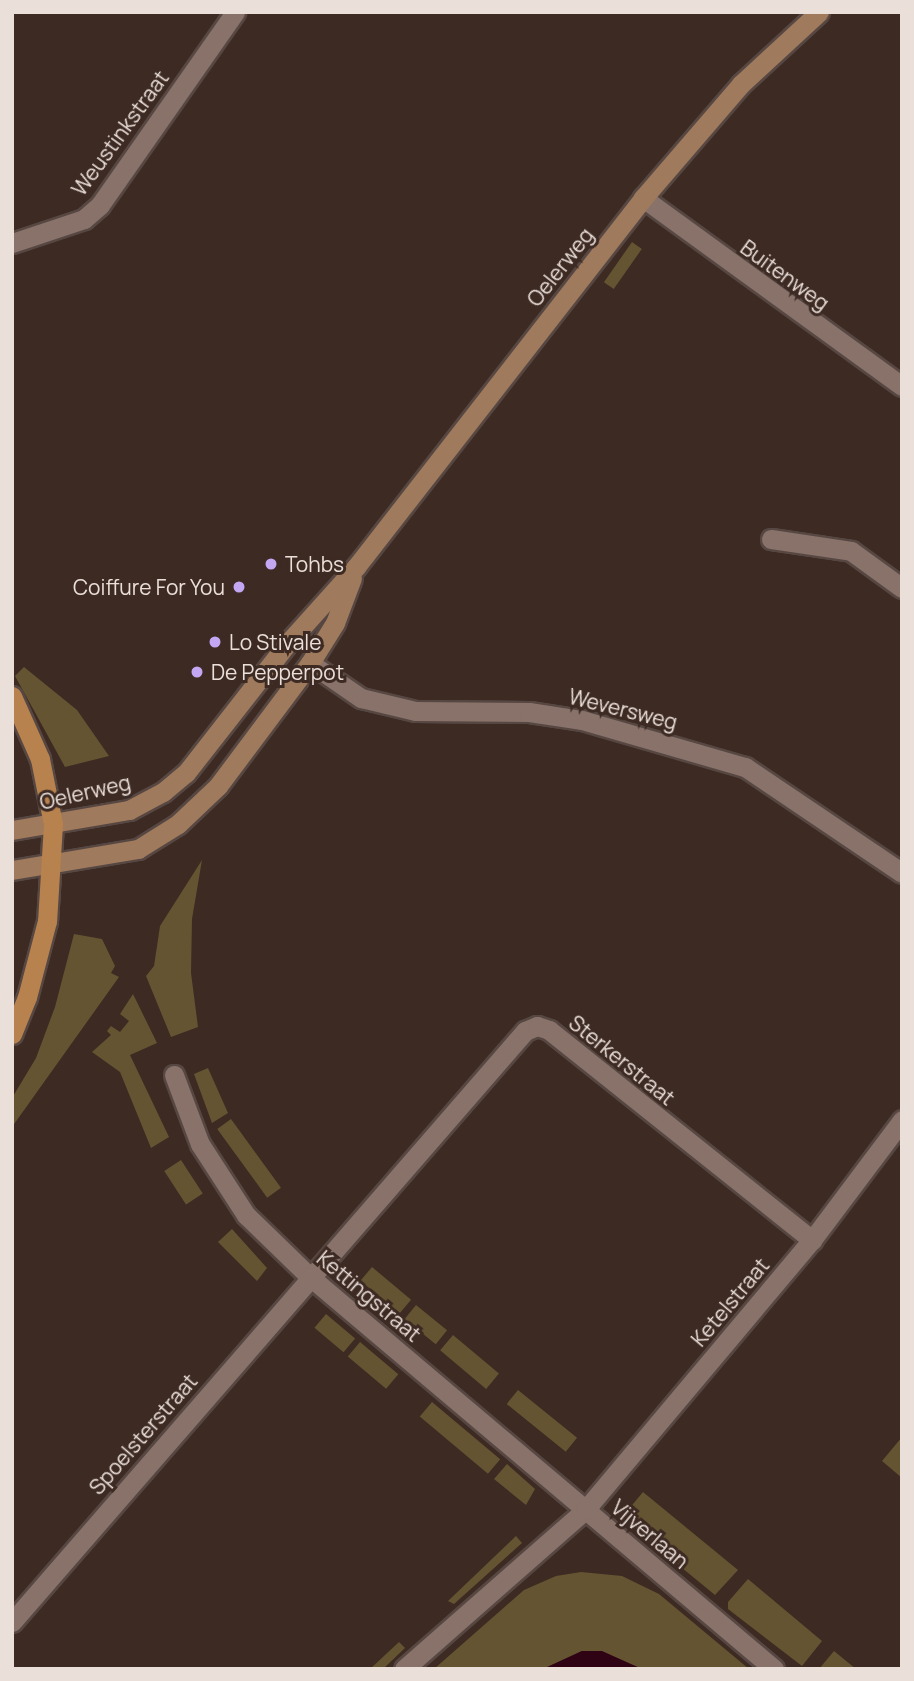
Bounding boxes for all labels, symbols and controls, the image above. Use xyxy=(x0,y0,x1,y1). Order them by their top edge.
street label: Weustinkstraat xyxy=(66,66,174,200)
street label: Oelerweg xyxy=(522,223,598,311)
street label: Buitenweg xyxy=(736,235,834,315)
place label: Tohbs xyxy=(285,551,344,577)
marker: Tohbs xyxy=(263,556,279,572)
place label: Coiffure For You xyxy=(73,574,225,600)
marker: Coiffure For You xyxy=(231,579,247,595)
place label: Lo Stivale xyxy=(229,629,321,655)
marker: Lo Stivale xyxy=(207,634,223,650)
place label: De Pepperpot xyxy=(211,659,344,685)
marker: De Pepperpot xyxy=(189,664,205,680)
street label: Weversweg xyxy=(566,683,680,735)
street label: Oelerweg xyxy=(37,769,133,815)
street label: Sterkerstraat xyxy=(564,1010,680,1110)
street label: Kettingstraat xyxy=(312,1245,426,1347)
street label: Ketelstraat xyxy=(686,1253,774,1351)
street label: Spoelsterstraat xyxy=(84,1368,202,1500)
street label: Vijverlaan xyxy=(606,1494,694,1574)

